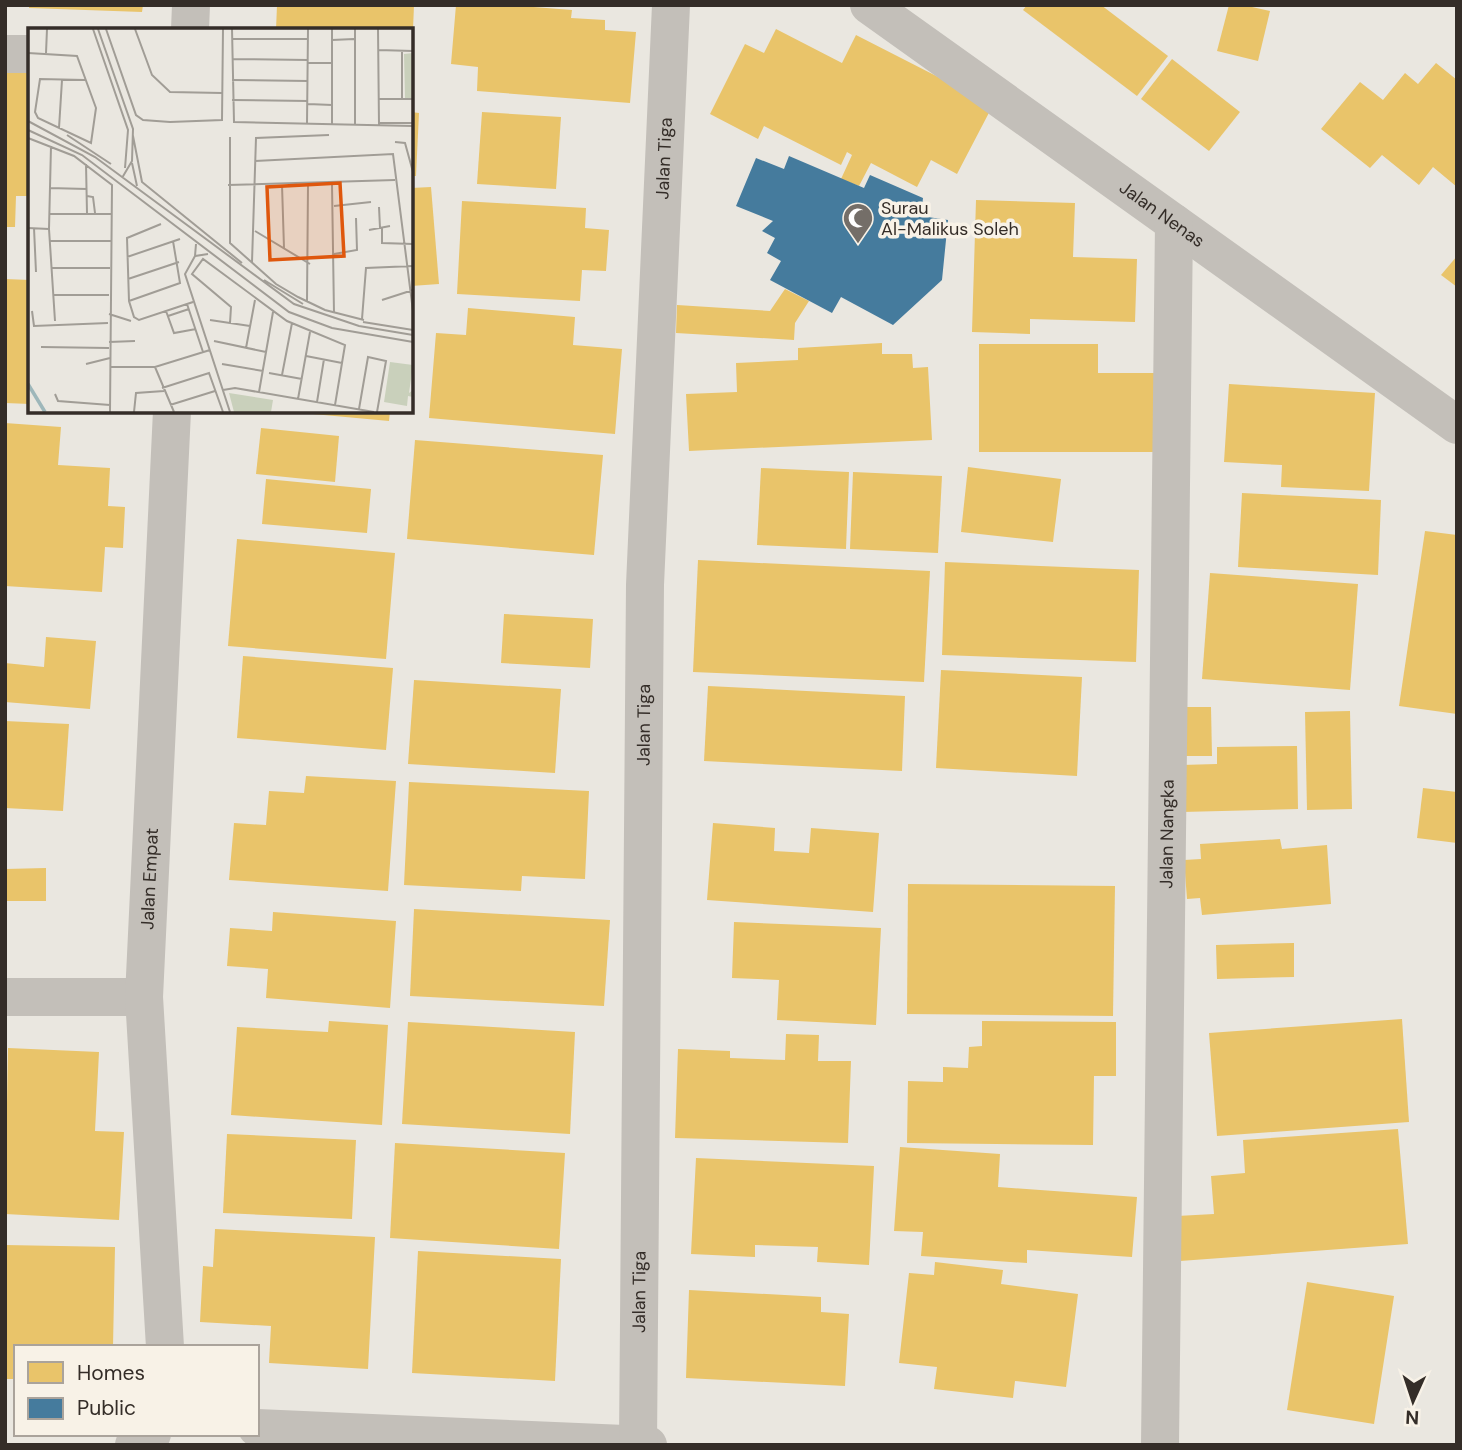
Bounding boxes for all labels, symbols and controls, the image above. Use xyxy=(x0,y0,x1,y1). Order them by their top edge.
inset map xyxy=(28,28,413,413)
street label: Jalan Tiga xyxy=(650,117,678,200)
street label: Jalan Nenas xyxy=(1114,176,1209,253)
place label: Surau Al-Malikus Soleh xyxy=(881,196,1019,241)
mosque icon: Surau Al-Malikus Soleh xyxy=(841,201,875,245)
street label: Jalan Tiga xyxy=(632,684,656,766)
street label: Jalan Nangka xyxy=(1154,779,1180,889)
street label: Jalan Empat xyxy=(135,827,164,930)
street label: Jalan Tiga xyxy=(627,1251,652,1333)
legend xyxy=(14,1345,259,1436)
text: Homes xyxy=(77,1359,145,1387)
north arrow xyxy=(1378,1366,1448,1436)
text: Public xyxy=(77,1394,136,1422)
text: N xyxy=(1405,1405,1420,1430)

